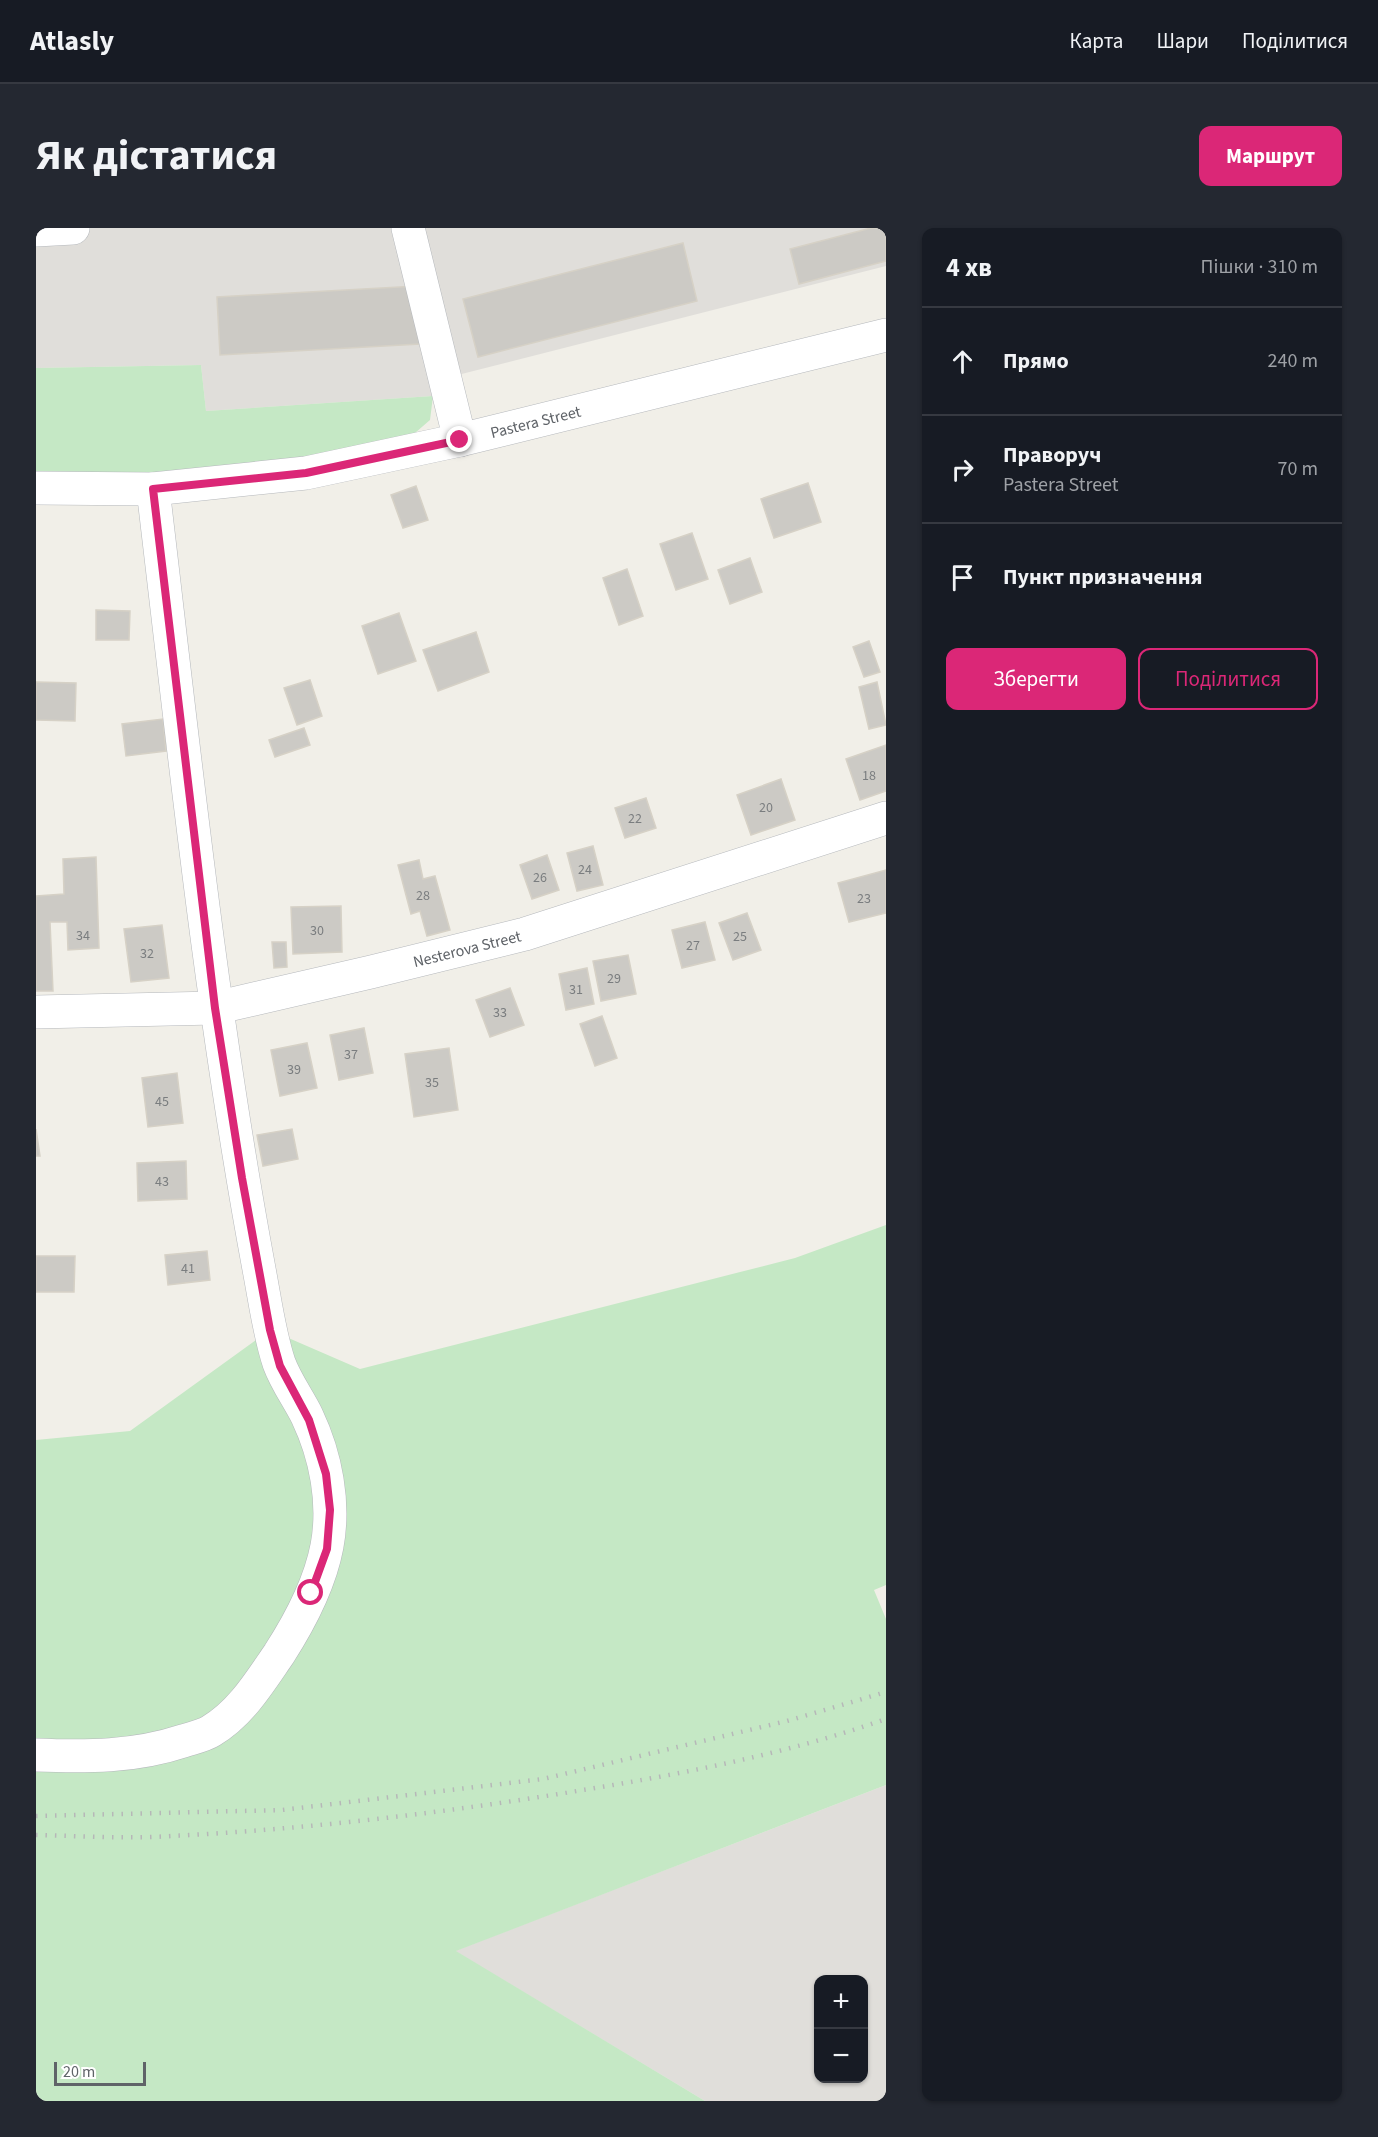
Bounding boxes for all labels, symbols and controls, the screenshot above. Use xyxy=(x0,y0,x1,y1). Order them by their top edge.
text: Atlasly xyxy=(30,21,114,61)
text: Карта xyxy=(1070,26,1123,56)
text: Шари xyxy=(1156,26,1209,56)
text: Поділитися xyxy=(1242,26,1348,56)
text: Як дістатися xyxy=(36,126,277,186)
button: Маршрут xyxy=(1199,126,1342,186)
text: 4 хв xyxy=(946,249,992,286)
text: Пішки · 310 m xyxy=(1201,253,1318,281)
icon: ahead xyxy=(946,345,979,378)
text: Прямо xyxy=(1003,345,1069,377)
text: 240 m xyxy=(1268,347,1318,375)
street label: Pastera Street xyxy=(488,400,584,444)
route end xyxy=(446,426,472,452)
text: Праворуч xyxy=(1003,439,1101,471)
icon: right xyxy=(946,453,979,486)
text: 70 m xyxy=(1278,455,1318,483)
text: Pastera Street xyxy=(1003,471,1119,499)
icon: arrive xyxy=(946,561,979,594)
text: Пункт призначення xyxy=(1003,561,1203,593)
button: Зберегти xyxy=(946,648,1126,710)
button: Поділитися xyxy=(1138,648,1318,710)
house number: 18 xyxy=(862,766,876,786)
house number: 20 xyxy=(759,798,773,818)
house number: 22 xyxy=(628,809,642,829)
house number: 24 xyxy=(578,860,592,880)
house number: 26 xyxy=(533,868,547,888)
house number: 28 xyxy=(416,886,430,906)
house number: 23 xyxy=(857,889,871,909)
house number: 30 xyxy=(310,921,324,941)
street label: Nesterova Street xyxy=(411,925,524,973)
house number: 34 xyxy=(76,926,90,946)
house number: 25 xyxy=(733,927,747,947)
house number: 27 xyxy=(686,936,700,956)
house number: 32 xyxy=(140,944,154,964)
house number: 29 xyxy=(607,969,621,989)
house number: 31 xyxy=(569,980,583,1000)
house number: 33 xyxy=(493,1003,507,1023)
house number: 37 xyxy=(344,1045,358,1065)
house number: 39 xyxy=(287,1060,301,1080)
house number: 35 xyxy=(425,1073,439,1093)
house number: 45 xyxy=(155,1092,169,1112)
house number: 43 xyxy=(155,1172,169,1192)
house number: 41 xyxy=(181,1259,195,1279)
route start xyxy=(297,1579,323,1605)
map controls xyxy=(814,1975,868,2083)
button: + xyxy=(814,1975,868,2029)
button: − xyxy=(814,2029,868,2083)
scale bar xyxy=(54,2059,146,2086)
text: 20 m xyxy=(63,2061,95,2083)

